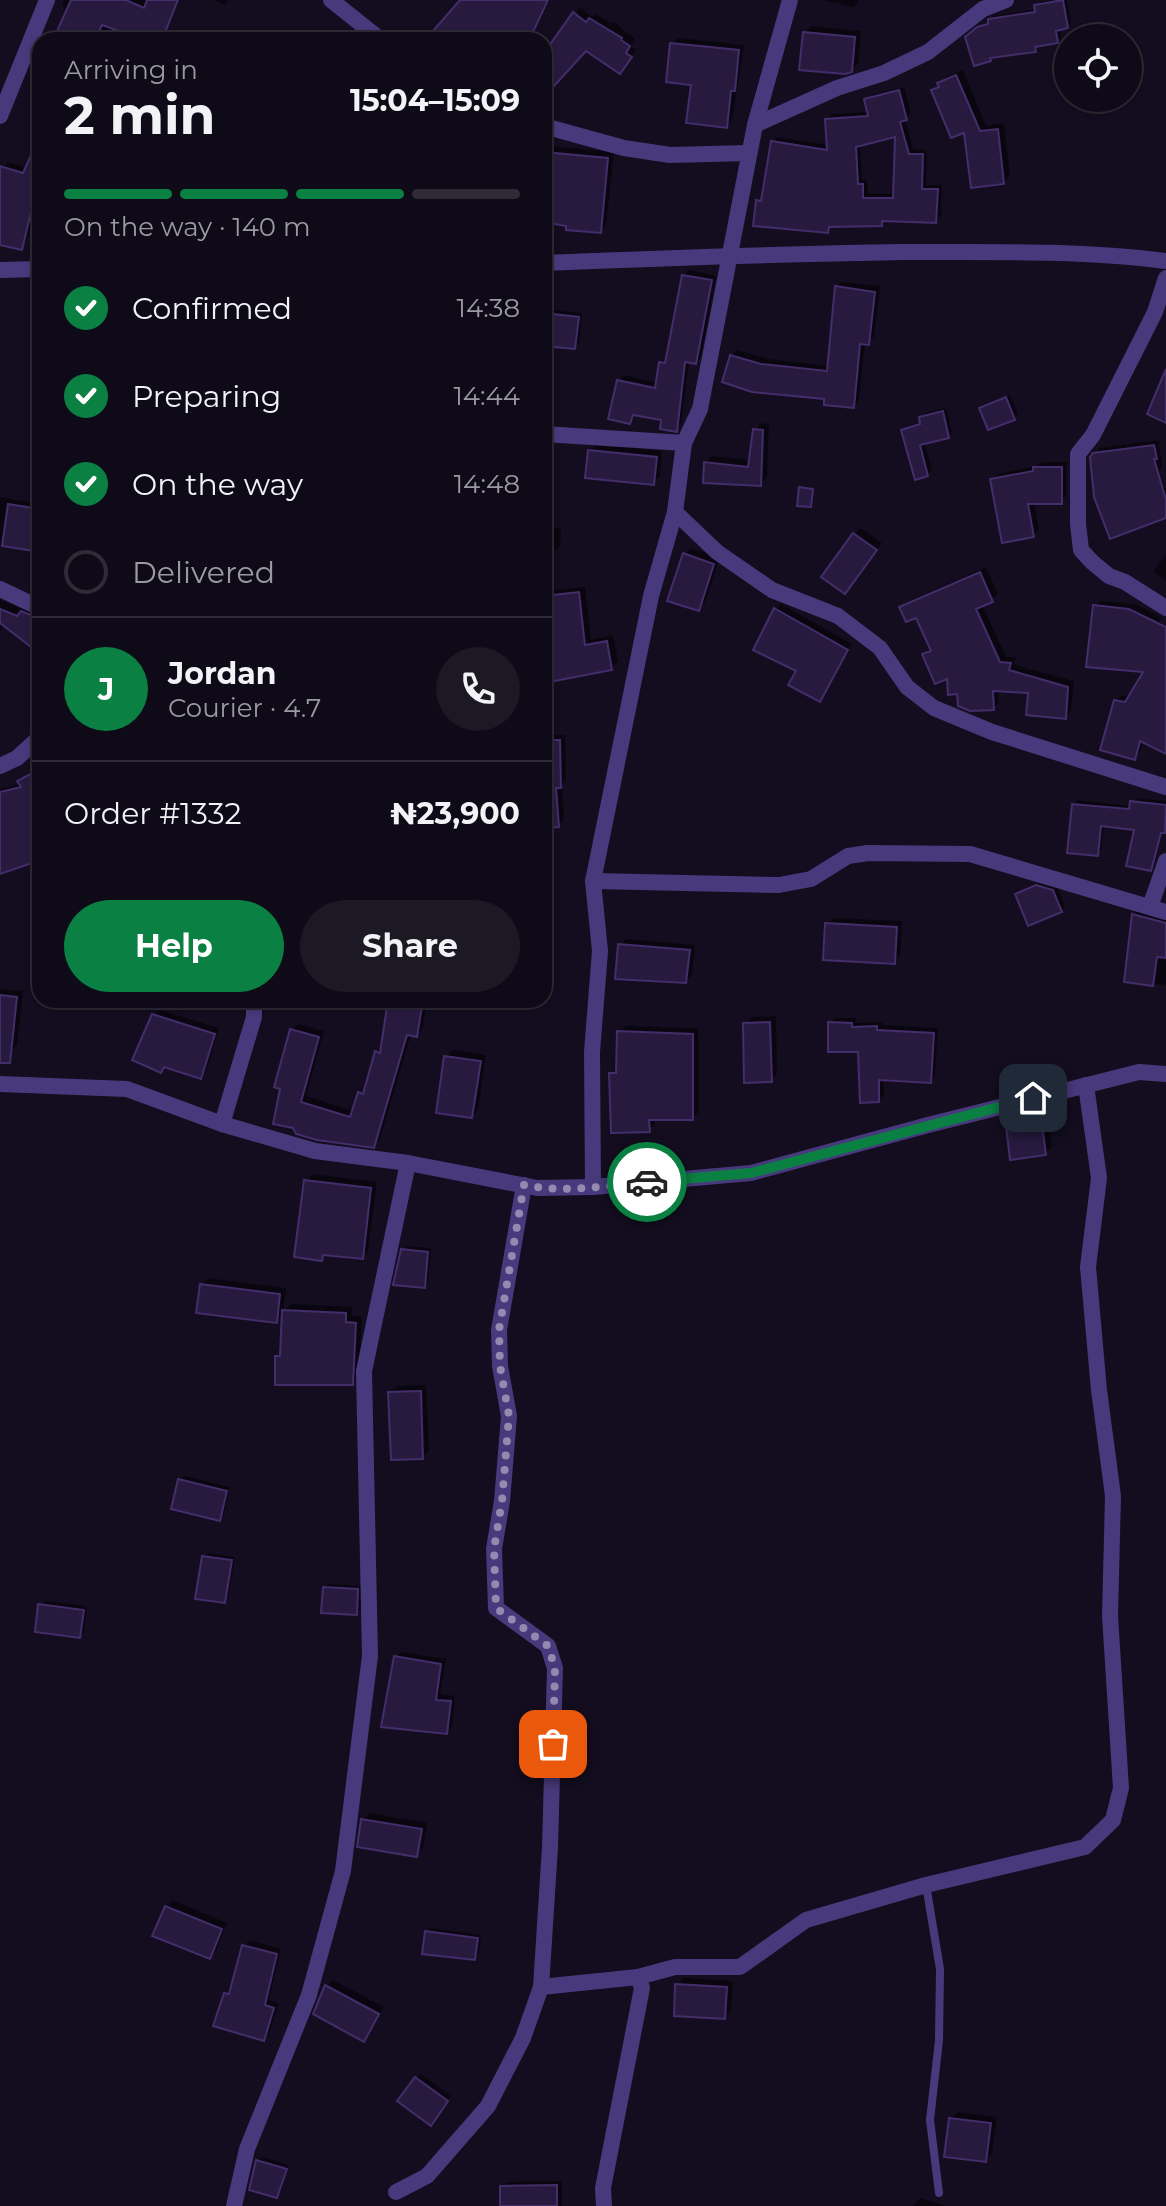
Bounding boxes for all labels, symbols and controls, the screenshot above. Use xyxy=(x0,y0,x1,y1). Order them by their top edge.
map controls xyxy=(1054,24,1142,112)
button: locate xyxy=(1054,24,1142,112)
text: Arriving in xyxy=(64,54,198,86)
text: 15:04–15:09 xyxy=(350,82,520,119)
text: 2 min xyxy=(64,84,216,147)
text: On the way · 140 m xyxy=(64,211,310,243)
icon: check xyxy=(64,286,108,330)
text: Confirmed xyxy=(132,290,292,327)
text: 14:38 xyxy=(457,292,520,324)
icon: check xyxy=(64,374,108,418)
text: Preparing xyxy=(132,378,281,415)
text: 14:44 xyxy=(453,380,520,412)
icon: check xyxy=(64,462,108,506)
text: On the way xyxy=(132,466,303,503)
text: 14:48 xyxy=(454,468,520,500)
text: Delivered xyxy=(132,554,275,591)
button: phone xyxy=(436,647,520,731)
text: Jordan xyxy=(168,655,277,692)
text: J xyxy=(98,671,114,708)
text: Courier · 4.7 xyxy=(168,692,321,724)
text: Order #1332 xyxy=(64,795,241,832)
text: ₦23,900 xyxy=(390,795,520,832)
button: Help xyxy=(64,900,284,992)
button: Share xyxy=(300,900,520,992)
pin xyxy=(999,1064,1067,1132)
icon: home xyxy=(1011,1076,1055,1120)
courier xyxy=(607,1142,687,1222)
icon: car xyxy=(625,1160,669,1204)
pin xyxy=(519,1710,587,1778)
icon: bag xyxy=(531,1722,575,1766)

